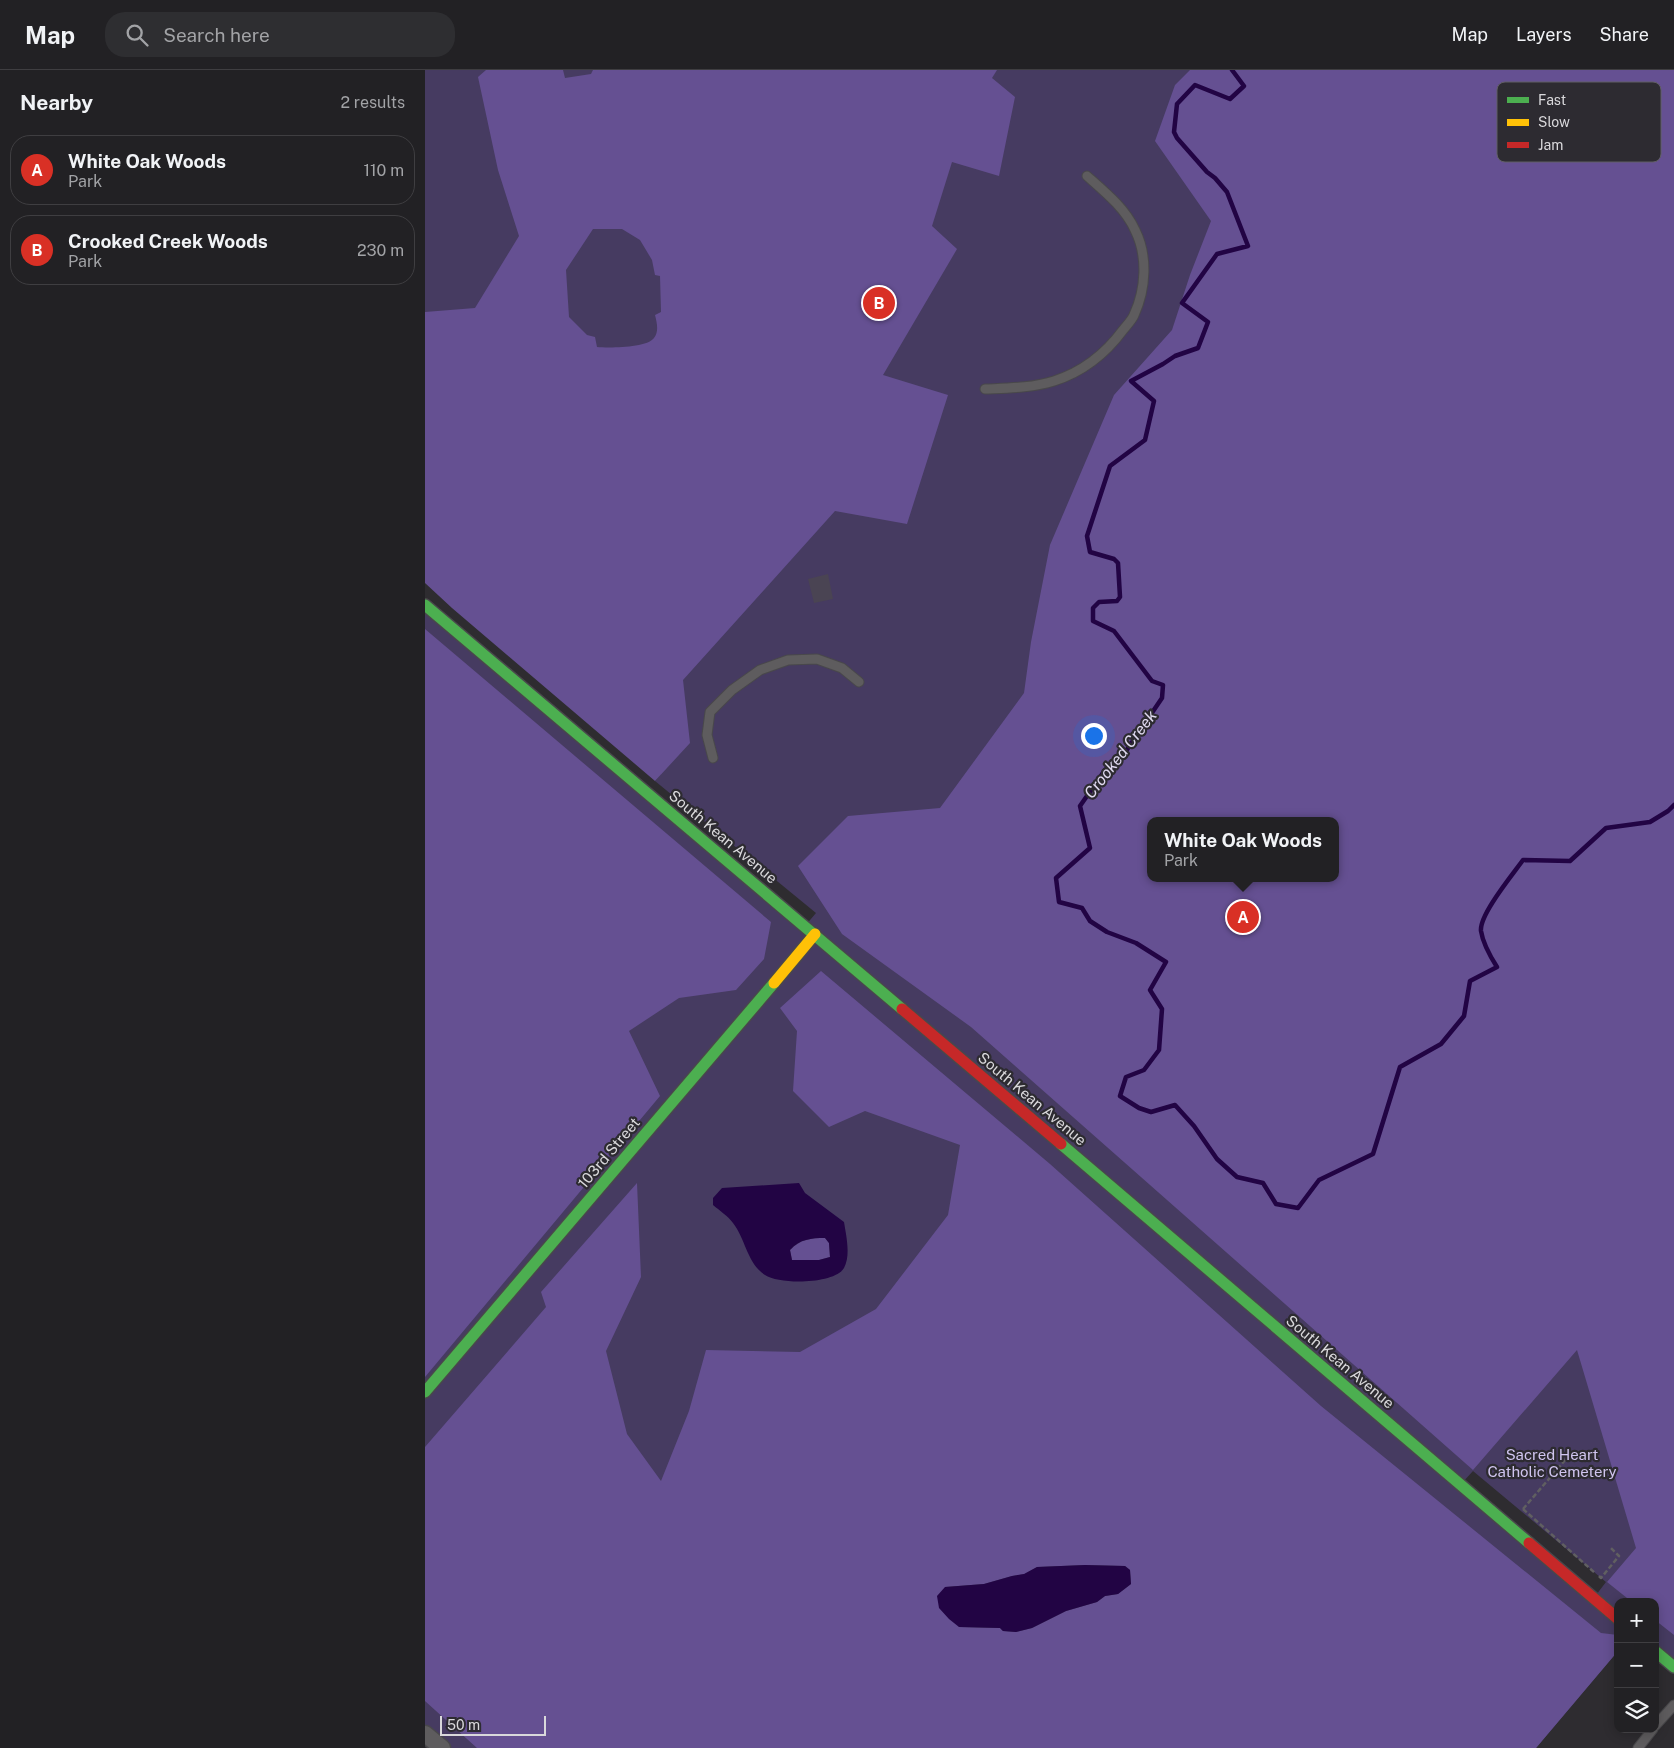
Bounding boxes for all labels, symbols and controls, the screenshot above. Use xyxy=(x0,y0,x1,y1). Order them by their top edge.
search box xyxy=(105,12,455,57)
text: Map xyxy=(25,21,75,49)
icon: search xyxy=(123,21,151,49)
text: Search here xyxy=(163,24,270,46)
text: Map xyxy=(1452,24,1488,45)
text: Layers xyxy=(1516,24,1572,45)
text: Share xyxy=(1600,24,1649,45)
legend xyxy=(1497,82,1661,162)
text: Nearby xyxy=(20,90,93,115)
text: Fast xyxy=(1538,92,1566,108)
text: 2 results xyxy=(340,93,405,112)
text: Slow xyxy=(1538,114,1570,130)
text: Jam xyxy=(1538,137,1563,153)
text: White Oak Woods xyxy=(68,150,226,172)
text: A xyxy=(31,161,43,180)
text: 110 m xyxy=(363,161,404,180)
text: Park xyxy=(68,172,102,191)
text: Crooked Creek Woods xyxy=(68,230,268,252)
text: B xyxy=(32,241,42,260)
text: 230 m xyxy=(357,241,404,260)
text: Park xyxy=(68,252,102,271)
pin: B xyxy=(863,284,895,322)
water label: Crooked Creek xyxy=(1080,706,1161,802)
your location xyxy=(1081,723,1107,749)
street label: South Kean Avenue xyxy=(666,787,781,887)
popup xyxy=(1147,817,1339,882)
text: White Oak Woods xyxy=(1164,829,1322,851)
text: Park xyxy=(1164,851,1198,870)
pin: A xyxy=(1227,898,1259,936)
street label: South Kean Avenue xyxy=(975,1049,1090,1149)
street label: 103rd Street xyxy=(574,1114,643,1191)
street label: South Kean Avenue xyxy=(1283,1312,1398,1412)
park label: Sacred Heart Catholic Cemetery xyxy=(1487,1446,1617,1480)
map controls xyxy=(1614,1598,1659,1733)
button: + xyxy=(1614,1598,1659,1643)
button: − xyxy=(1614,1643,1659,1688)
button: layers xyxy=(1614,1688,1659,1733)
scale bar xyxy=(440,1713,546,1736)
text: 50 m xyxy=(447,1717,480,1733)

